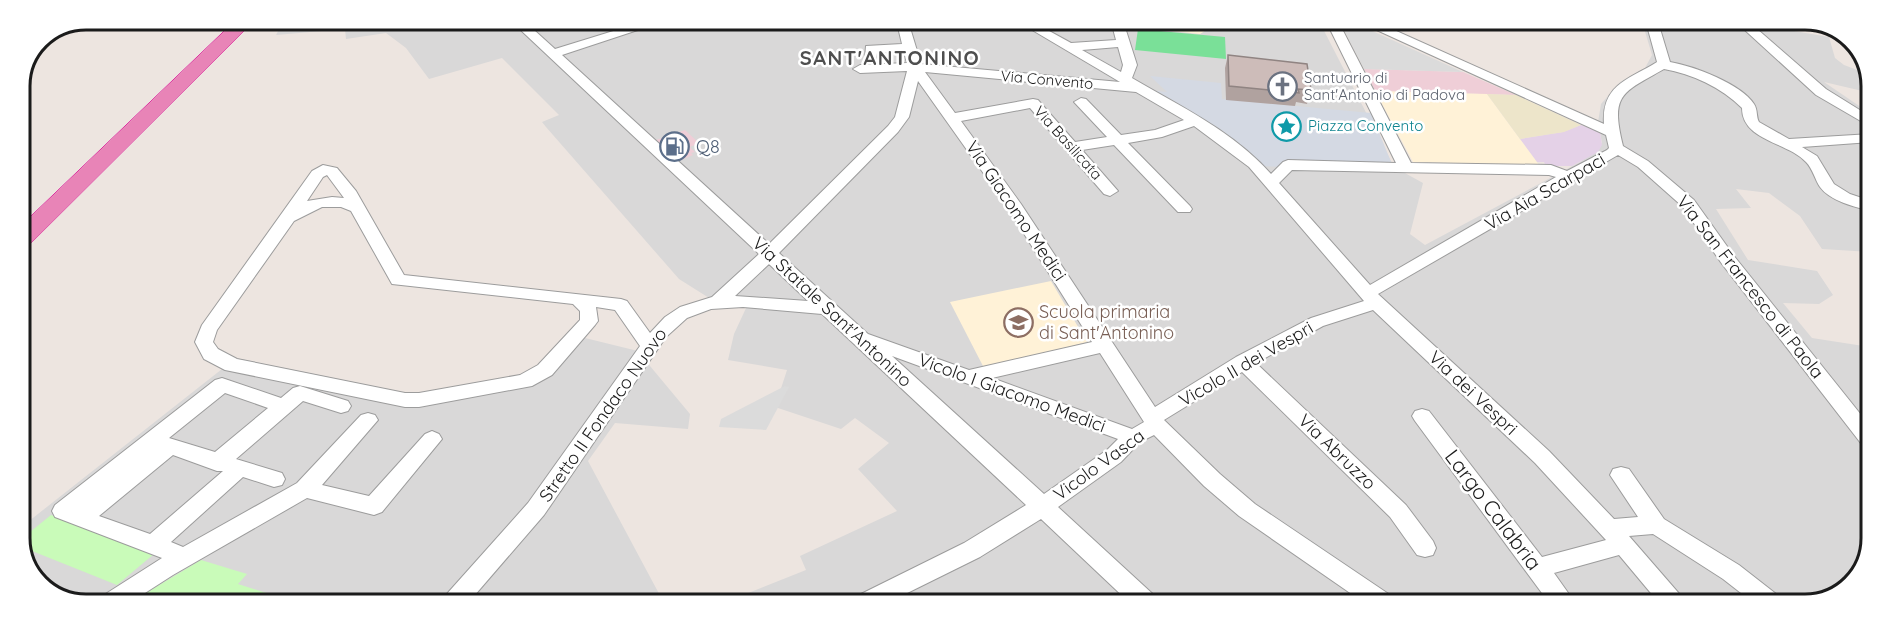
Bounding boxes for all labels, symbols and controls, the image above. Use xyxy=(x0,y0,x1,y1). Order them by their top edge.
district label: SANT'ANTONINO xyxy=(800,45,980,70)
street label: Via Convento xyxy=(1000,66,1094,93)
place label: Santuario di Sant'Antonio di Padova xyxy=(1304,68,1465,104)
church icon: Santuario di Sant'Antonio di Padova xyxy=(1267,71,1299,103)
street label: Via Basilicata xyxy=(1030,102,1107,184)
place icon: Piazza Convento xyxy=(1271,110,1303,142)
place label: Piazza Convento xyxy=(1308,116,1423,135)
fuel station icon: Q8 xyxy=(659,131,691,163)
place label: Q8 xyxy=(696,135,720,158)
street label: Via Giacomo Medici xyxy=(961,136,1072,285)
street label: Via Aia Scarpaci xyxy=(1480,148,1609,235)
street label: Via San Francesco di Paola xyxy=(1672,190,1829,383)
street label: Via Statale Sant'Antonino xyxy=(748,232,917,392)
place label: Scuola primaria di Sant'Antonino xyxy=(1039,300,1174,344)
school or university icon: Scuola primaria di Sant'Antonino xyxy=(1002,306,1034,338)
street label: Vicolo II dei Vespri xyxy=(1174,316,1317,411)
street label: Stretto II Fondaco Nuovo xyxy=(534,323,671,506)
street label: Via dei Vespri xyxy=(1424,346,1523,440)
street label: Vicolo I Giacomo Medici xyxy=(915,348,1109,437)
street label: Via Abruzzo xyxy=(1294,409,1381,494)
street label: Vicolo Vasca xyxy=(1049,424,1149,505)
street label: Largo Calabria xyxy=(1440,444,1548,575)

